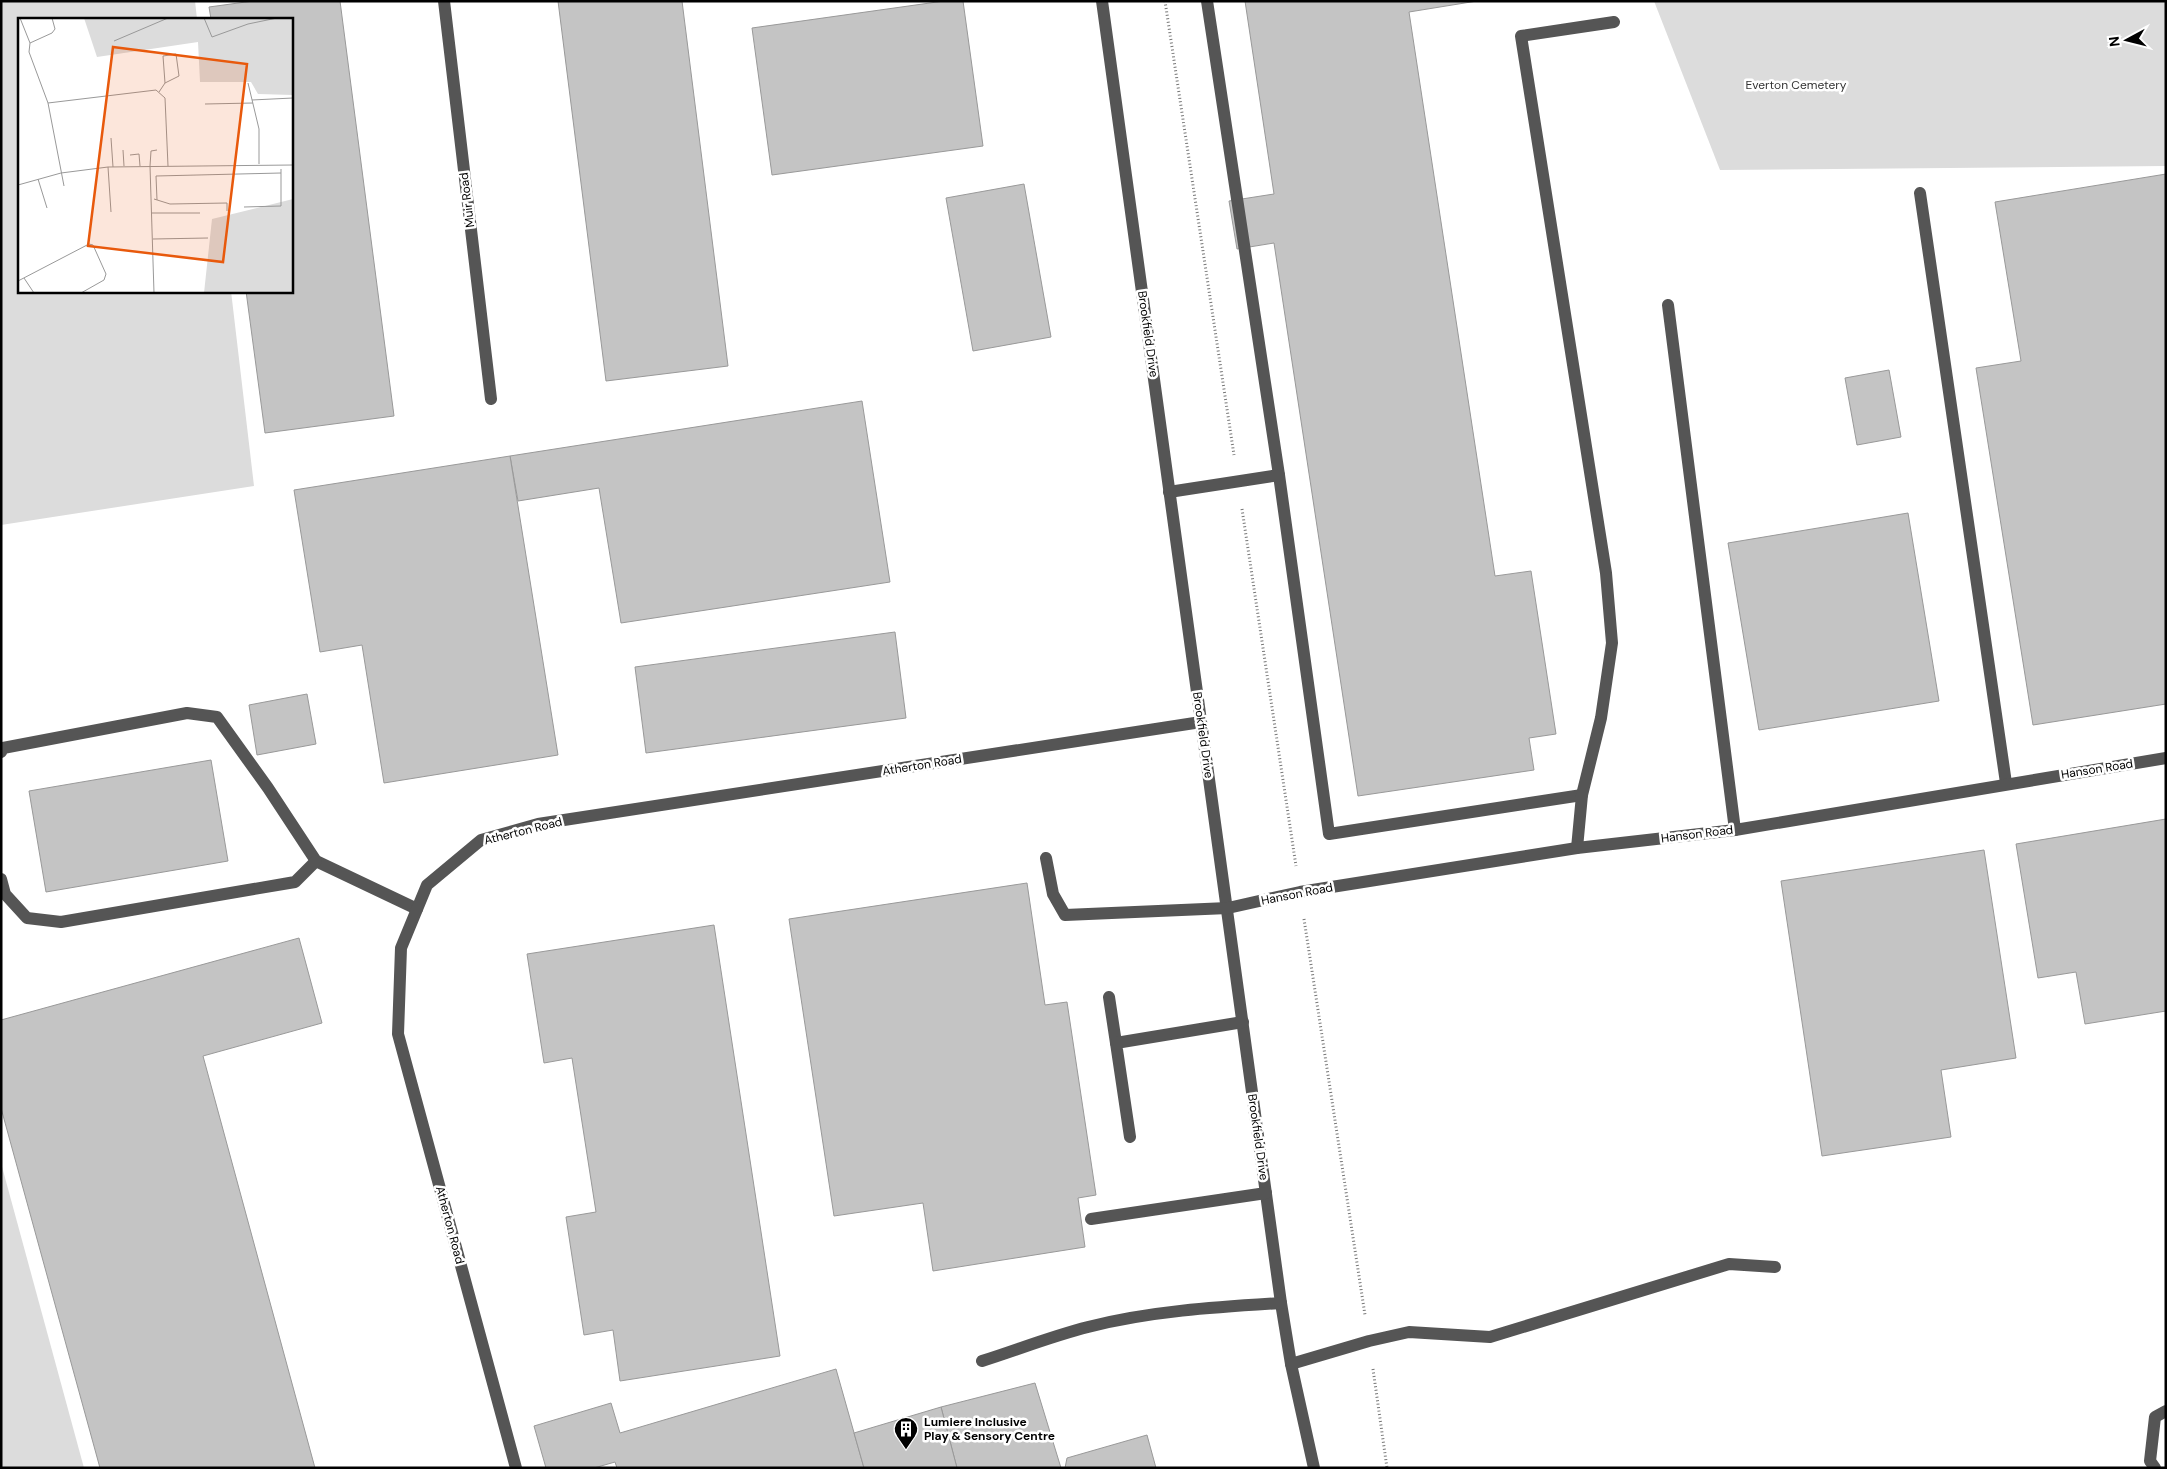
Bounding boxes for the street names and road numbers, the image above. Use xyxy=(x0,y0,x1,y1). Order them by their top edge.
street label: Muir Road xyxy=(456,172,478,228)
street label: Brookfield Drive xyxy=(1134,290,1162,378)
street label: Brookfield Drive xyxy=(1189,691,1217,779)
street label: Atherton Road xyxy=(881,751,963,779)
street label: Hanson Road xyxy=(2060,755,2134,783)
street label: Atherton Road xyxy=(482,814,564,848)
street label: Hanson Road xyxy=(1660,822,1734,846)
street label: Hanson Road xyxy=(1260,879,1334,909)
street label: Brookfield Drive xyxy=(1244,1093,1272,1181)
street label: Atherton Road xyxy=(432,1184,468,1266)

